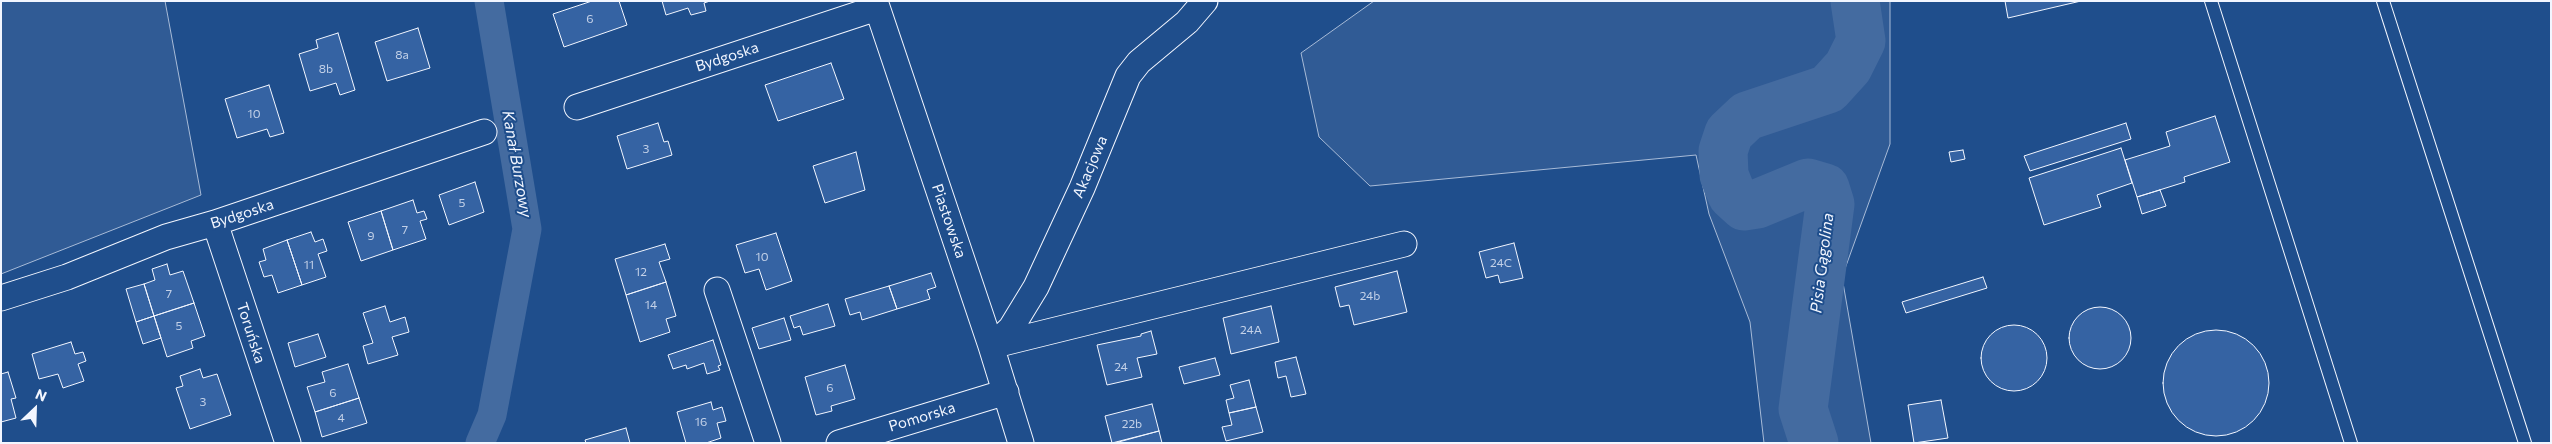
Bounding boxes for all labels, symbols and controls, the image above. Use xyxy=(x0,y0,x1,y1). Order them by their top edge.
house number: 6 xyxy=(586,12,594,26)
street label: Bydgoska xyxy=(693,38,761,76)
house number: 8a xyxy=(395,48,409,62)
house number: 8b xyxy=(319,62,333,76)
house number: 10 xyxy=(248,107,260,121)
water label: Kanał Burzowy xyxy=(498,109,536,219)
street label: Akacjowa xyxy=(1069,133,1111,201)
house number: 3 xyxy=(643,142,649,156)
street label: Piastowska xyxy=(928,181,970,261)
street label: Bydgoska xyxy=(208,195,276,233)
house number: 5 xyxy=(459,196,465,210)
water label: Pisia Gągolina xyxy=(1806,212,1838,314)
house number: 7 xyxy=(402,223,408,237)
house number: 9 xyxy=(367,229,375,243)
house number: 10 xyxy=(756,250,768,264)
house number: 24C xyxy=(1490,256,1512,270)
house number: 11 xyxy=(304,258,314,272)
house number: 12 xyxy=(635,265,647,279)
house number: 7 xyxy=(166,287,172,301)
house number: 24b xyxy=(1360,289,1380,303)
house number: 14 xyxy=(645,298,657,312)
street label: Toruńska xyxy=(233,300,269,366)
house number: 5 xyxy=(176,319,182,333)
house number: 24A xyxy=(1240,323,1262,337)
house number: 24 xyxy=(1114,360,1128,374)
house number: 6 xyxy=(826,381,834,395)
north arrow xyxy=(10,384,60,434)
text: N xyxy=(33,385,50,405)
house number: 6 xyxy=(329,386,337,400)
house number: 3 xyxy=(200,395,206,409)
street label: Pomorska xyxy=(887,398,957,436)
house number: 4 xyxy=(337,411,345,425)
house number: 16 xyxy=(695,415,707,429)
house number: 22b xyxy=(1122,417,1142,431)

